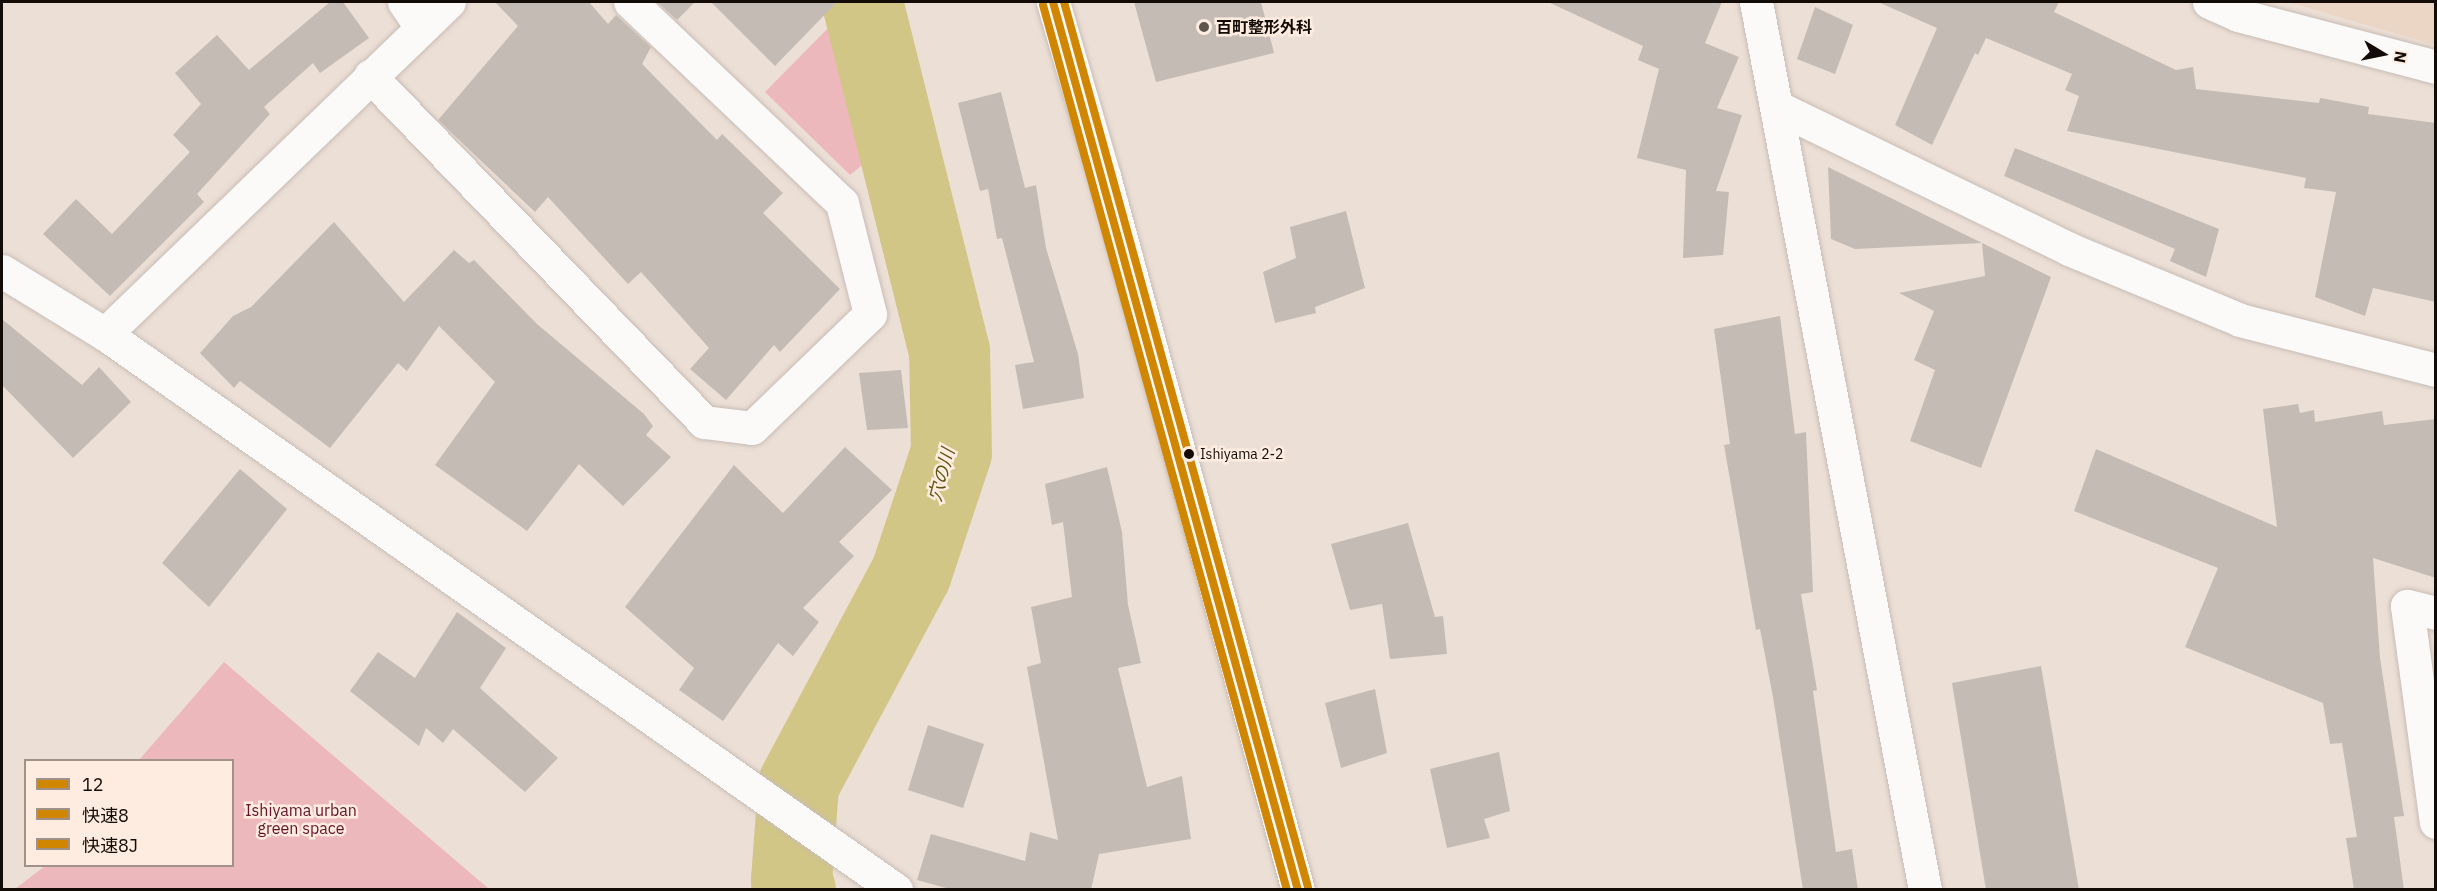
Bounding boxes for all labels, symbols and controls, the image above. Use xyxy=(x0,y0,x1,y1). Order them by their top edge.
place label: 百町整形外科 xyxy=(1216,17,1312,37)
marker: 百町整形外科 xyxy=(1197,20,1211,34)
north arrow xyxy=(2353,24,2413,84)
text: N xyxy=(2390,50,2412,65)
water label: 穴の川 xyxy=(925,446,959,504)
place label: Ishiyama 2-2 xyxy=(1200,446,1284,462)
marker: Ishiyama 2-2 xyxy=(1183,448,1195,460)
legend xyxy=(24,759,234,867)
text: 12 xyxy=(82,773,104,796)
park label: Ishiyama urban green space xyxy=(245,800,357,838)
text: 快速8 xyxy=(82,804,129,827)
text: 快速8J xyxy=(82,834,138,857)

